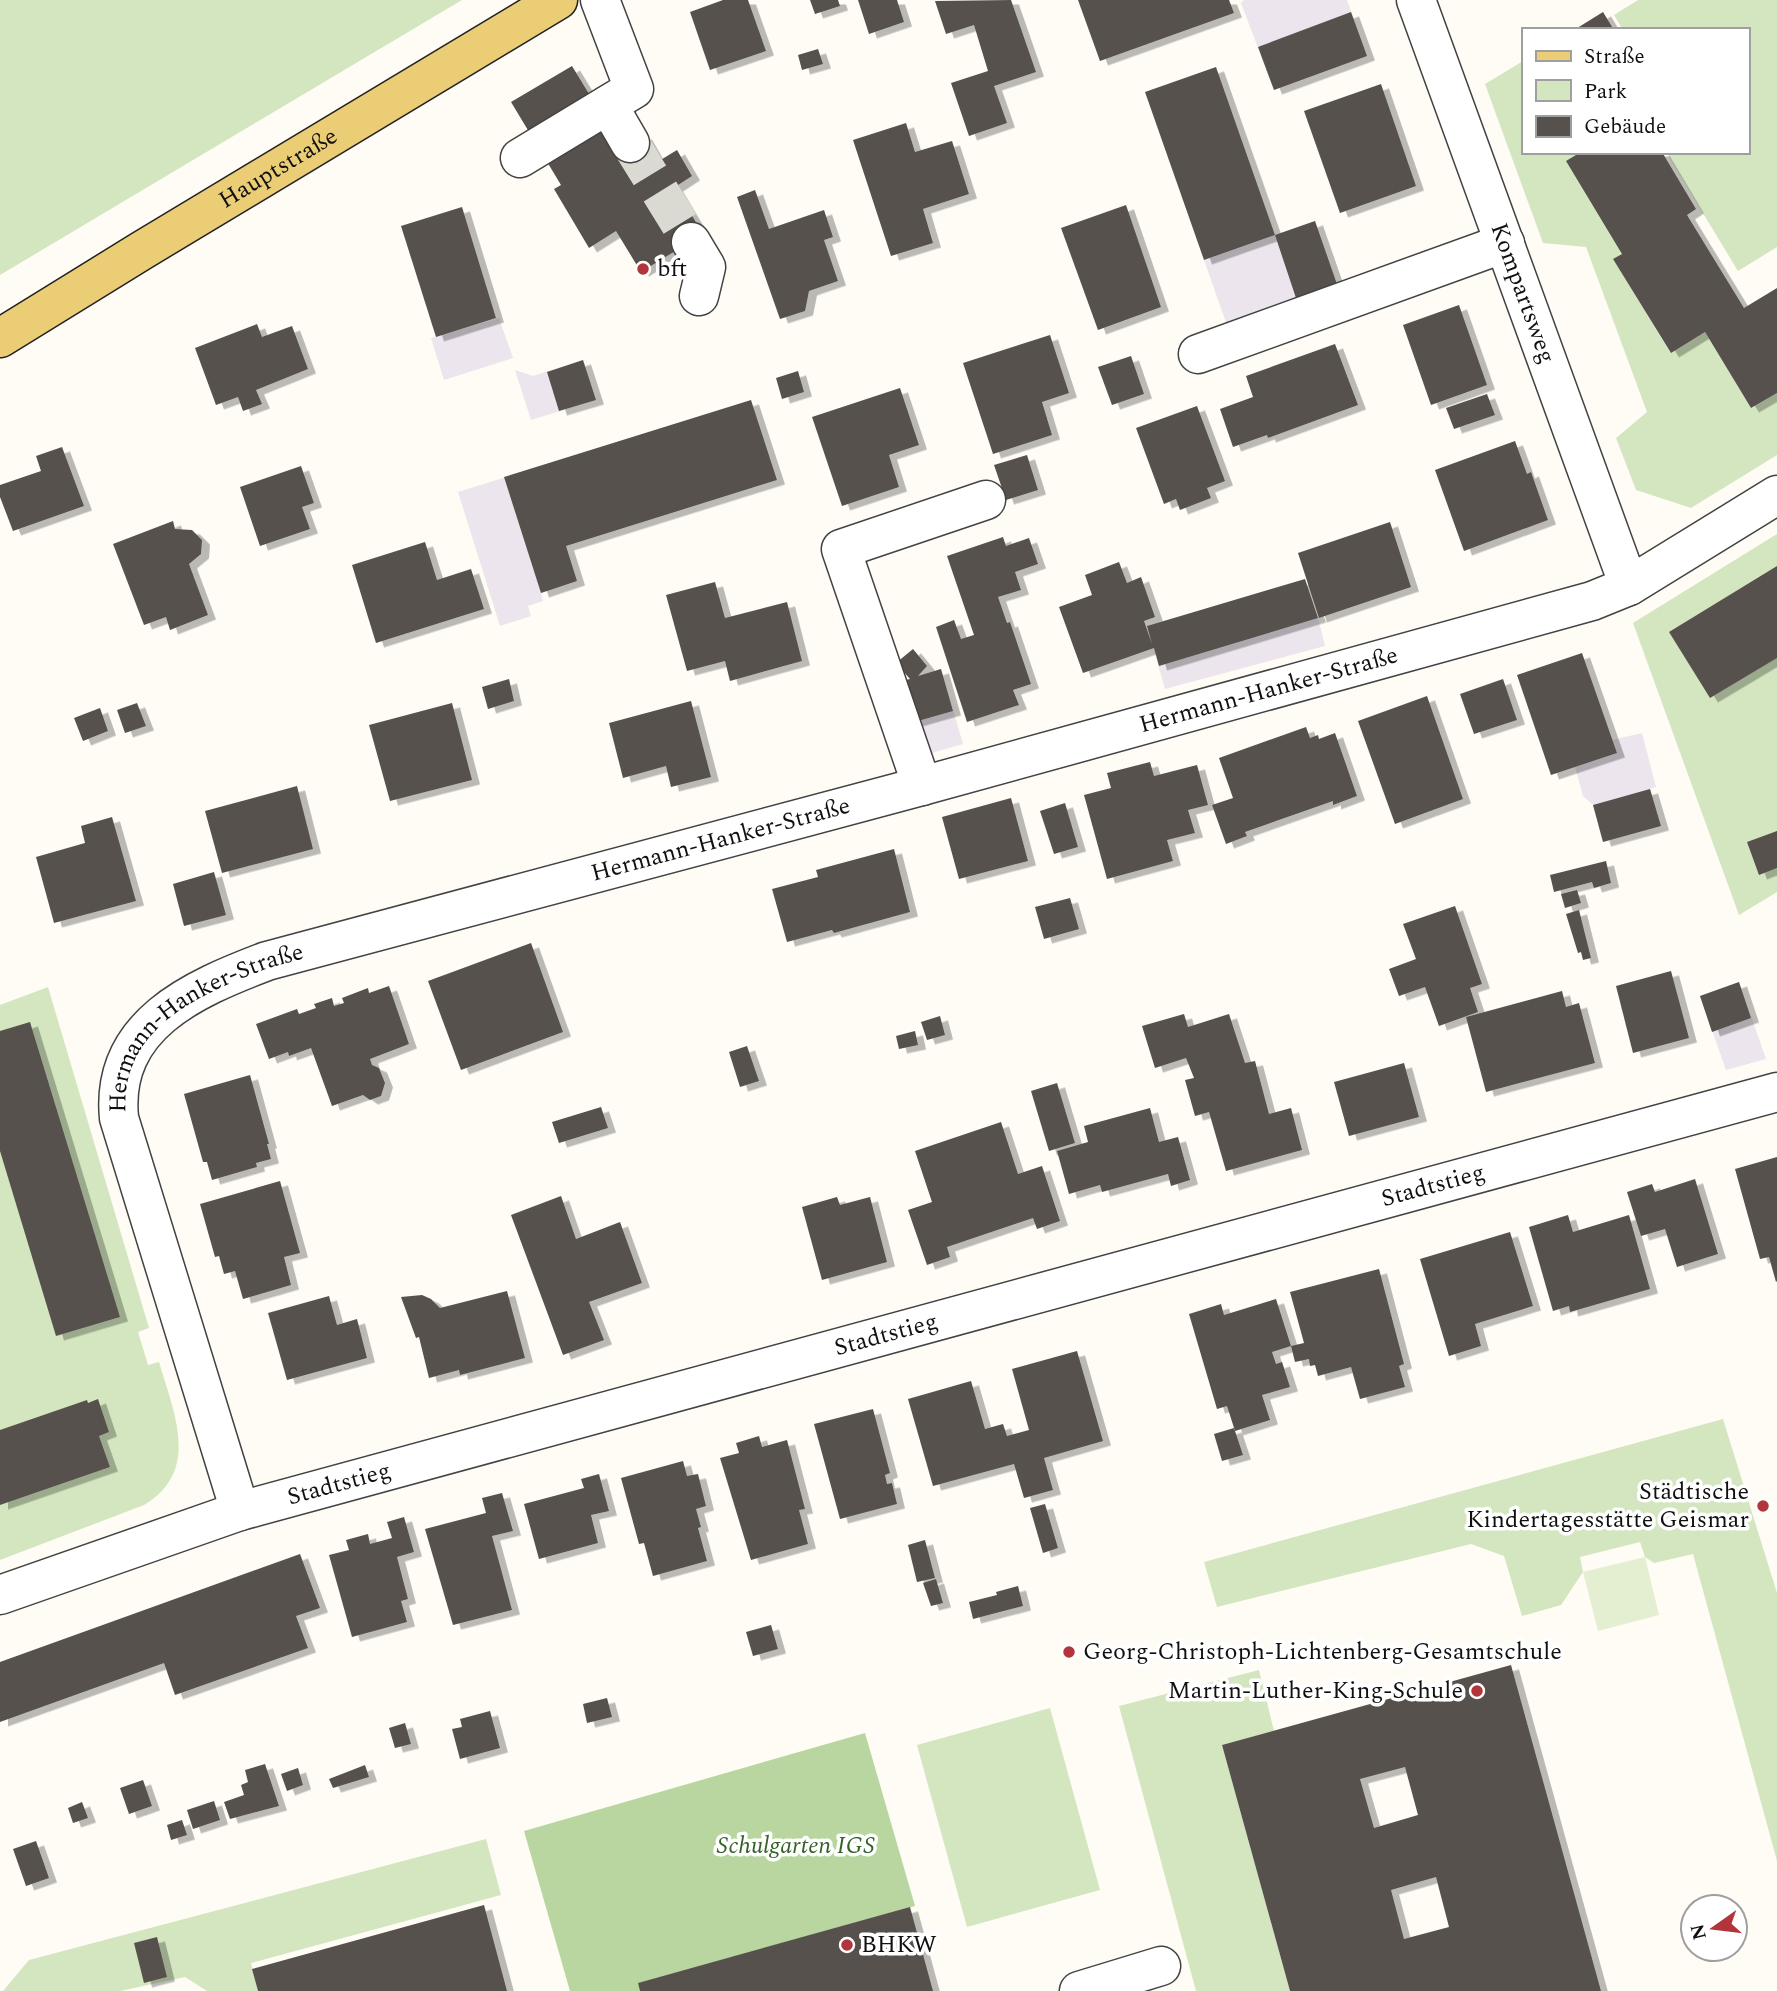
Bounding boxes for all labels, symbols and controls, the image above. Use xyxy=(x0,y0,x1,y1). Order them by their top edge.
legend xyxy=(1522,28,1749,154)
text: Straße xyxy=(1584,41,1645,73)
text: Park xyxy=(1584,76,1628,108)
text: Gebäude xyxy=(1584,111,1666,143)
street label: Hauptstraße xyxy=(212,119,345,218)
street label: Kompartsweg xyxy=(1481,218,1565,369)
place label: bft xyxy=(657,251,687,287)
marker: bft xyxy=(635,261,651,277)
street label: Hermann-Hanker-Straße xyxy=(1135,637,1402,743)
street label: Hermann-Hanker-Straße xyxy=(587,788,854,892)
street label: Hermann-Hanker-Straße xyxy=(100,934,308,1113)
street label: Stadtstieg xyxy=(1377,1154,1489,1217)
street label: Stadtstieg xyxy=(830,1304,942,1366)
street label: Stadtstieg xyxy=(283,1453,395,1515)
place label: Städtische Kindertagesstätte Geismar xyxy=(1467,1474,1749,1538)
marker: Städtische Kindertagesstätte Geismar xyxy=(1755,1498,1771,1514)
place label: Georg-Christoph-Lichtenberg-Gesamtschule xyxy=(1083,1634,1562,1670)
marker: Georg-Christoph-Lichtenberg-Gesamtschule xyxy=(1061,1644,1077,1660)
place label: Martin-Luther-King-Schule xyxy=(1168,1673,1463,1709)
marker: Martin-Luther-King-Schule xyxy=(1469,1683,1485,1699)
park label: Schulgarten IGS xyxy=(717,1828,876,1864)
north arrow xyxy=(1679,1893,1749,1963)
text: N xyxy=(1683,1921,1715,1943)
place label: BHKW xyxy=(861,1927,937,1963)
marker: BHKW xyxy=(839,1937,855,1953)

